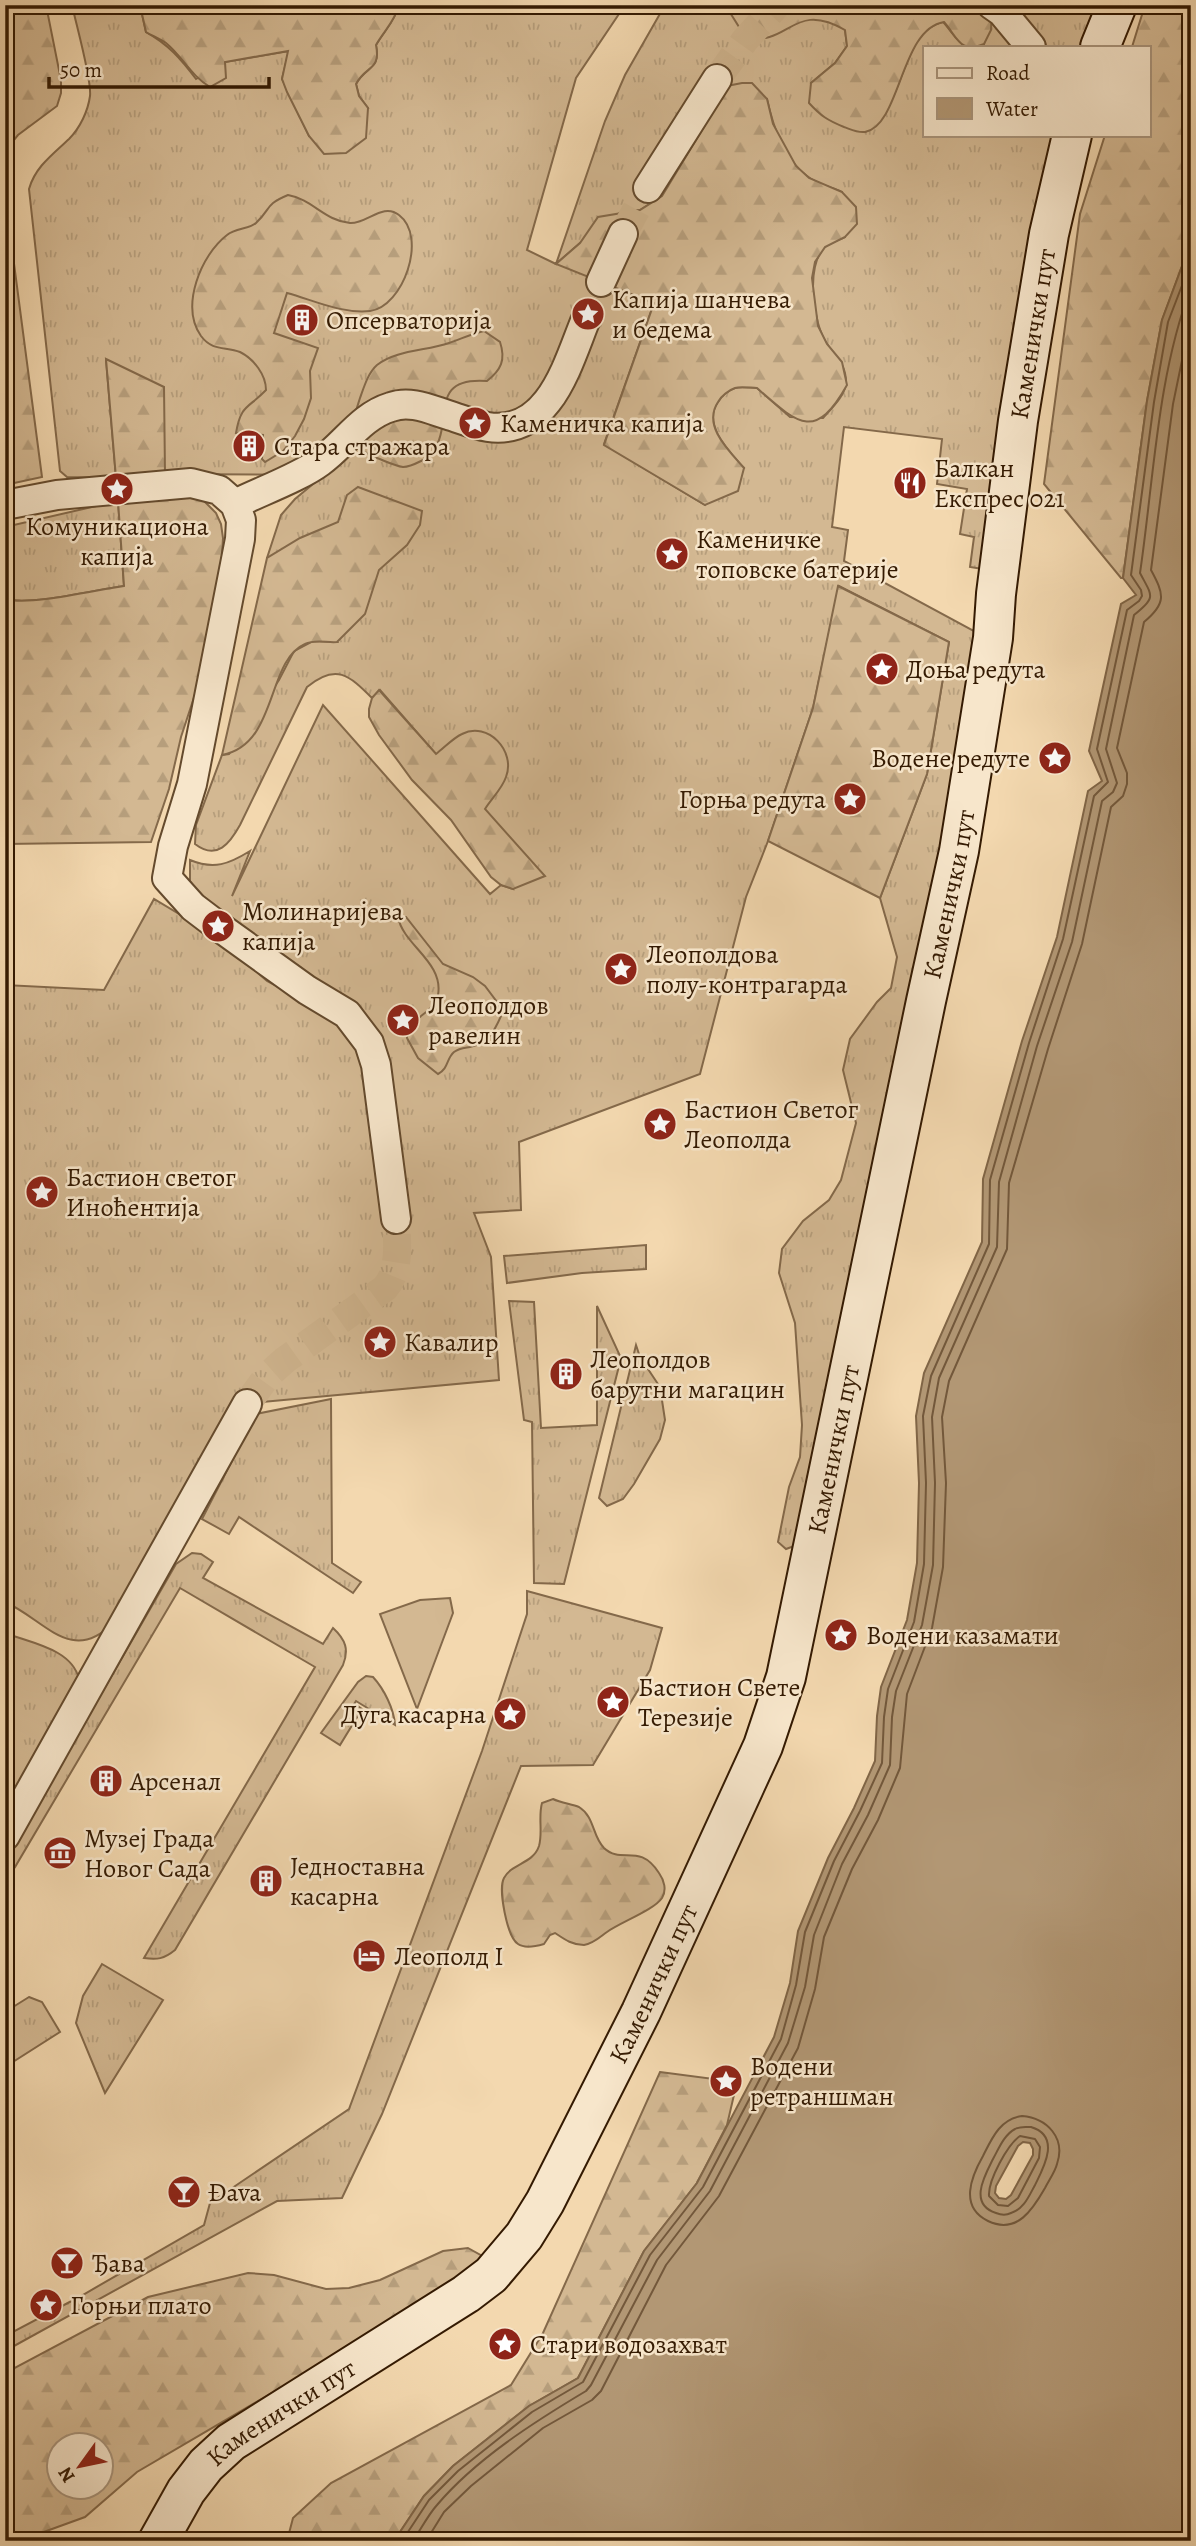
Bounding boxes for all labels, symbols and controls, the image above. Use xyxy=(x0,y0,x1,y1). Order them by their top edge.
scale bar xyxy=(49,46,270,90)
legend xyxy=(923,46,1150,136)
text: 50 m xyxy=(60,56,102,84)
text: Road xyxy=(986,59,1030,87)
text: Water xyxy=(985,95,1038,123)
street label: Каменички пут xyxy=(1002,246,1064,422)
place label: Капија шанчева и бедема xyxy=(612,282,791,347)
place icon: Капија шанчева и бедема xyxy=(569,295,607,333)
building icon: Опсерваторија xyxy=(283,301,321,339)
place label: Опсерваторија xyxy=(326,303,492,338)
place icon: Каменичка капија xyxy=(456,404,494,442)
place label: Каменичка капија xyxy=(500,406,704,441)
building icon: Стара стражара xyxy=(230,427,268,465)
place label: Стара стражара xyxy=(274,429,450,464)
place label: Балкан Експрес 021 xyxy=(934,451,1065,516)
restaurant icon: Балкан Експрес 021 xyxy=(891,464,929,502)
place icon: Комуникациона капија xyxy=(98,470,136,508)
place label: Комуникациона капија xyxy=(25,509,209,574)
place label: Каменичке топовске батерије xyxy=(696,522,899,587)
place icon: Каменичке топовске батерије xyxy=(653,535,691,573)
place icon: Доња редута xyxy=(863,650,901,688)
place label: Доња редута xyxy=(906,652,1046,687)
place icon: Водене редуте xyxy=(1036,739,1074,777)
place label: Водене редуте xyxy=(871,741,1030,776)
place icon: Горња редута xyxy=(831,780,869,818)
place label: Горња редута xyxy=(678,782,826,817)
street label: Каменички пут xyxy=(914,807,983,982)
place label: Молинаријева капија xyxy=(242,894,404,959)
place icon: Молинаријева капија xyxy=(199,907,237,945)
place label: Леополдова полу-контрагарда xyxy=(646,937,847,1002)
place icon: Леополдова полу-контрагарда xyxy=(602,950,640,988)
place label: Леополдов равелин xyxy=(428,988,549,1053)
place icon: Леополдов равелин xyxy=(384,1001,422,1039)
place label: Бастион Светог Леополда xyxy=(684,1092,859,1157)
place icon: Бастион Светог Леополда xyxy=(641,1105,679,1143)
place label: Бастион светог Иноћентија xyxy=(66,1160,236,1225)
place icon: Бастион светог Иноћентија xyxy=(23,1173,61,1211)
place icon: Кавалир xyxy=(361,1323,399,1361)
place label: Кавалир xyxy=(404,1325,498,1360)
place label: Леополдов барутни магацин xyxy=(590,1342,785,1407)
building icon: Леополдов барутни магацин xyxy=(547,1355,585,1393)
street label: Каменички пут xyxy=(799,1361,868,1537)
place icon: Водени казамати xyxy=(822,1616,860,1654)
place label: Водени казамати xyxy=(866,1618,1059,1653)
place label: Бастион Свете Терезије xyxy=(638,1670,800,1735)
place icon: Бастион Свете Терезије xyxy=(594,1683,632,1721)
place icon: Дуга касарна xyxy=(491,1695,529,1733)
place label: Дуга касарна xyxy=(341,1697,486,1732)
building icon: Арсенал xyxy=(87,1762,125,1800)
place label: Арсенал xyxy=(129,1764,221,1799)
place label: Музеј Града Новог Сада xyxy=(84,1821,214,1886)
museum icon: Музеј Града Новог Сада xyxy=(41,1834,79,1872)
place label: Једноставна касарна xyxy=(290,1849,425,1914)
building icon: Једноставна касарна xyxy=(247,1862,285,1900)
street label: Каменички пут xyxy=(601,1898,706,2070)
hotel icon: Леополд I xyxy=(350,1937,388,1975)
place label: Леополд I xyxy=(394,1939,504,1974)
place label: Водени ретраншман xyxy=(750,2049,894,2114)
place icon: Водени ретраншман xyxy=(707,2062,745,2100)
bar icon: Đava xyxy=(165,2173,203,2211)
place label: Đava xyxy=(208,2175,261,2210)
bar icon: Ђава xyxy=(48,2244,86,2282)
place label: Ђава xyxy=(92,2246,145,2281)
place icon: Горњи плато xyxy=(27,2286,65,2324)
place label: Горњи плато xyxy=(70,2288,212,2323)
place icon: Стари водозахват xyxy=(486,2325,524,2363)
place label: Стари водозахват xyxy=(530,2327,728,2362)
street label: Каменички пут xyxy=(199,2351,363,2474)
north arrow xyxy=(46,2430,116,2500)
text: N xyxy=(52,2462,81,2488)

